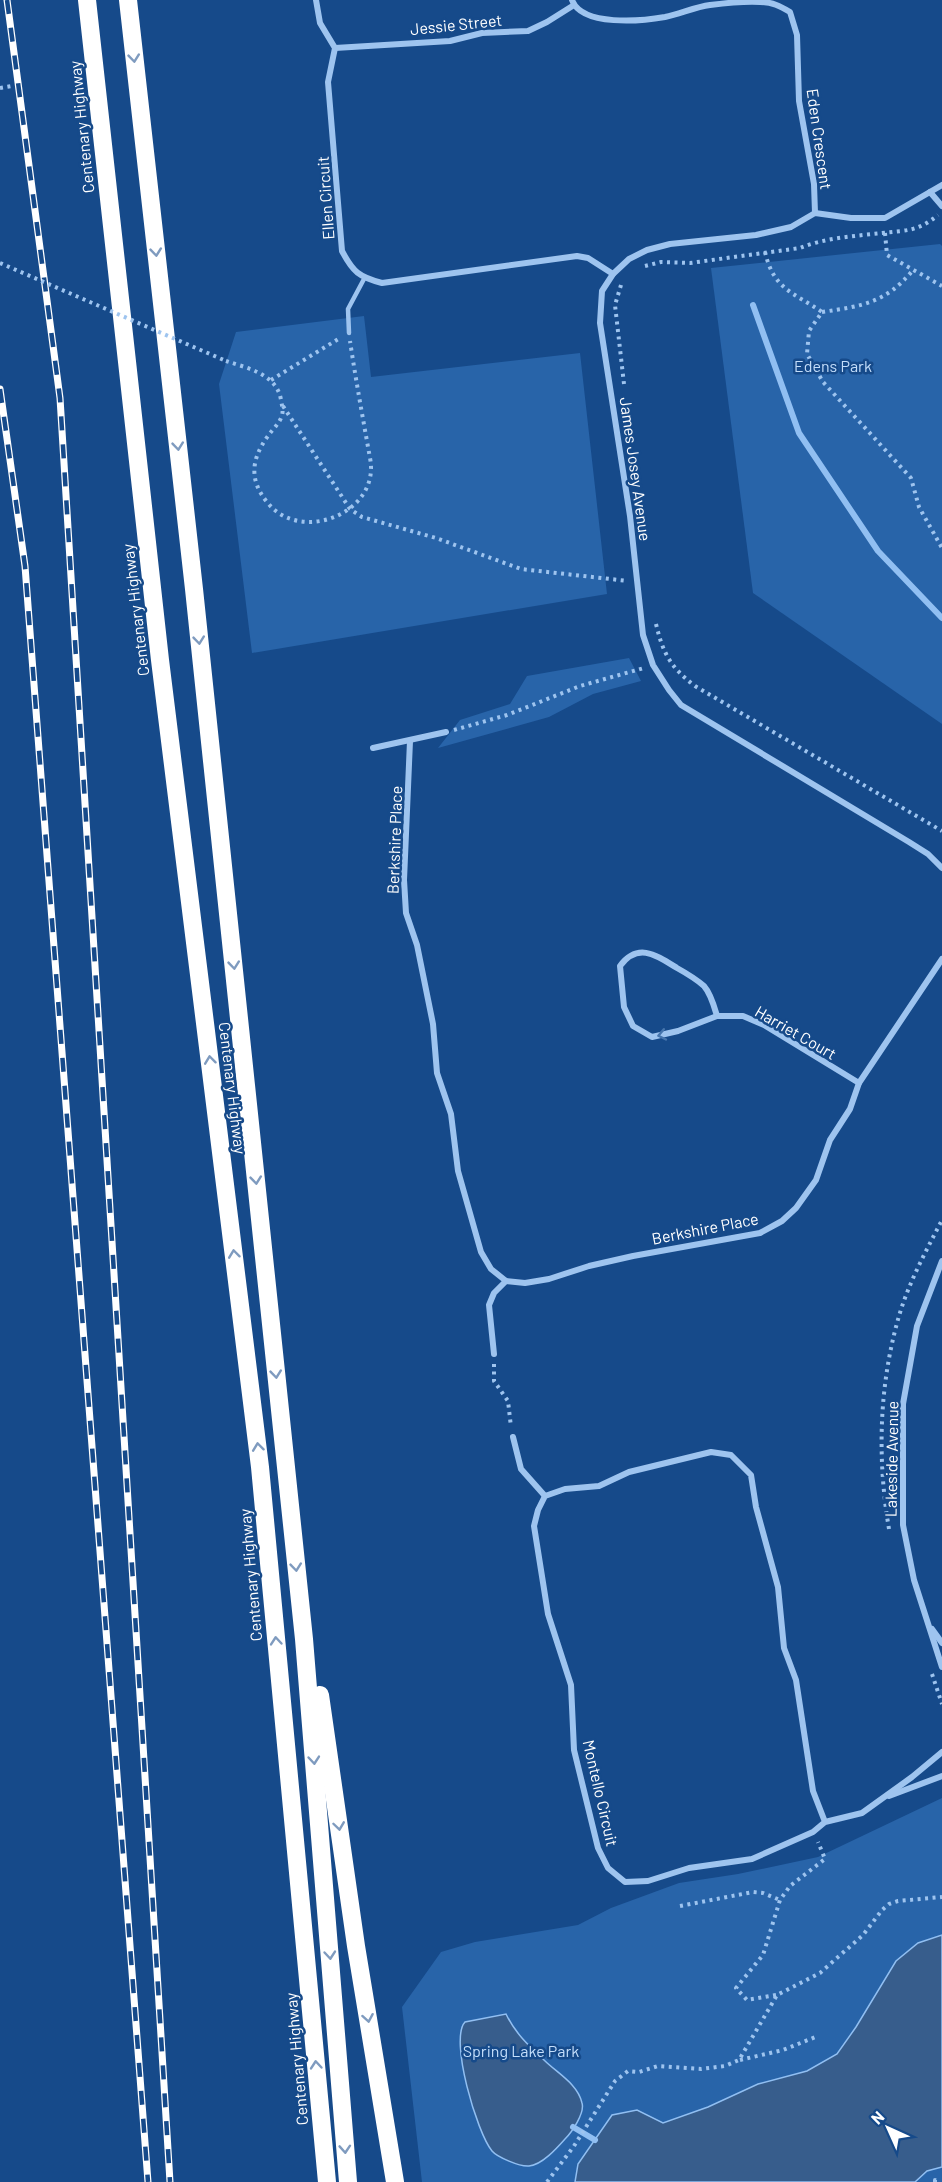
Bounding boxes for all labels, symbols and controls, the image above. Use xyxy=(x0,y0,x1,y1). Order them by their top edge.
street label: Jessie Street xyxy=(409,10,503,38)
one-way arrow xyxy=(127,54,140,63)
street label: Centenary Highway xyxy=(65,59,97,194)
street label: Eden Crescent xyxy=(804,87,836,191)
street label: Ellen Circuit xyxy=(313,156,337,240)
one-way arrow xyxy=(149,247,162,256)
park label: Edens Park xyxy=(794,356,872,375)
street label: James Josey Avenue xyxy=(616,396,656,542)
one-way arrow xyxy=(171,441,184,450)
street label: Centenary Highway xyxy=(117,542,153,677)
one-way arrow xyxy=(192,635,205,644)
street label: Berkshire Place xyxy=(383,786,405,894)
one-way arrow xyxy=(227,960,240,969)
street label: Harriet Court xyxy=(752,1001,840,1063)
street label: Centenary Highway xyxy=(215,1021,251,1156)
one-way arrow xyxy=(658,1028,668,1041)
one-way arrow xyxy=(204,1056,216,1065)
one-way arrow xyxy=(249,1175,262,1184)
street label: Berkshire Place xyxy=(650,1208,760,1248)
one-way arrow xyxy=(228,1249,241,1258)
one-way arrow xyxy=(269,1369,282,1378)
street label: Lakeside Avenue xyxy=(880,1401,902,1517)
one-way arrow xyxy=(252,1443,265,1452)
street label: Centenary Highway xyxy=(235,1507,265,1642)
one-way arrow xyxy=(289,1563,302,1572)
one-way arrow xyxy=(270,1637,283,1646)
street label: Montello Circuit xyxy=(580,1738,622,1848)
one-way arrow xyxy=(307,1756,320,1765)
one-way arrow xyxy=(333,1821,345,1830)
one-way arrow xyxy=(323,1950,336,1959)
street label: Centenary Highway xyxy=(281,1991,311,2126)
one-way arrow xyxy=(361,2013,374,2023)
park label: Spring Lake Park xyxy=(463,2041,579,2060)
one-way arrow xyxy=(310,2060,323,2070)
north arrow xyxy=(858,2098,918,2158)
text: N xyxy=(867,2107,888,2128)
one-way arrow xyxy=(338,2145,351,2154)

